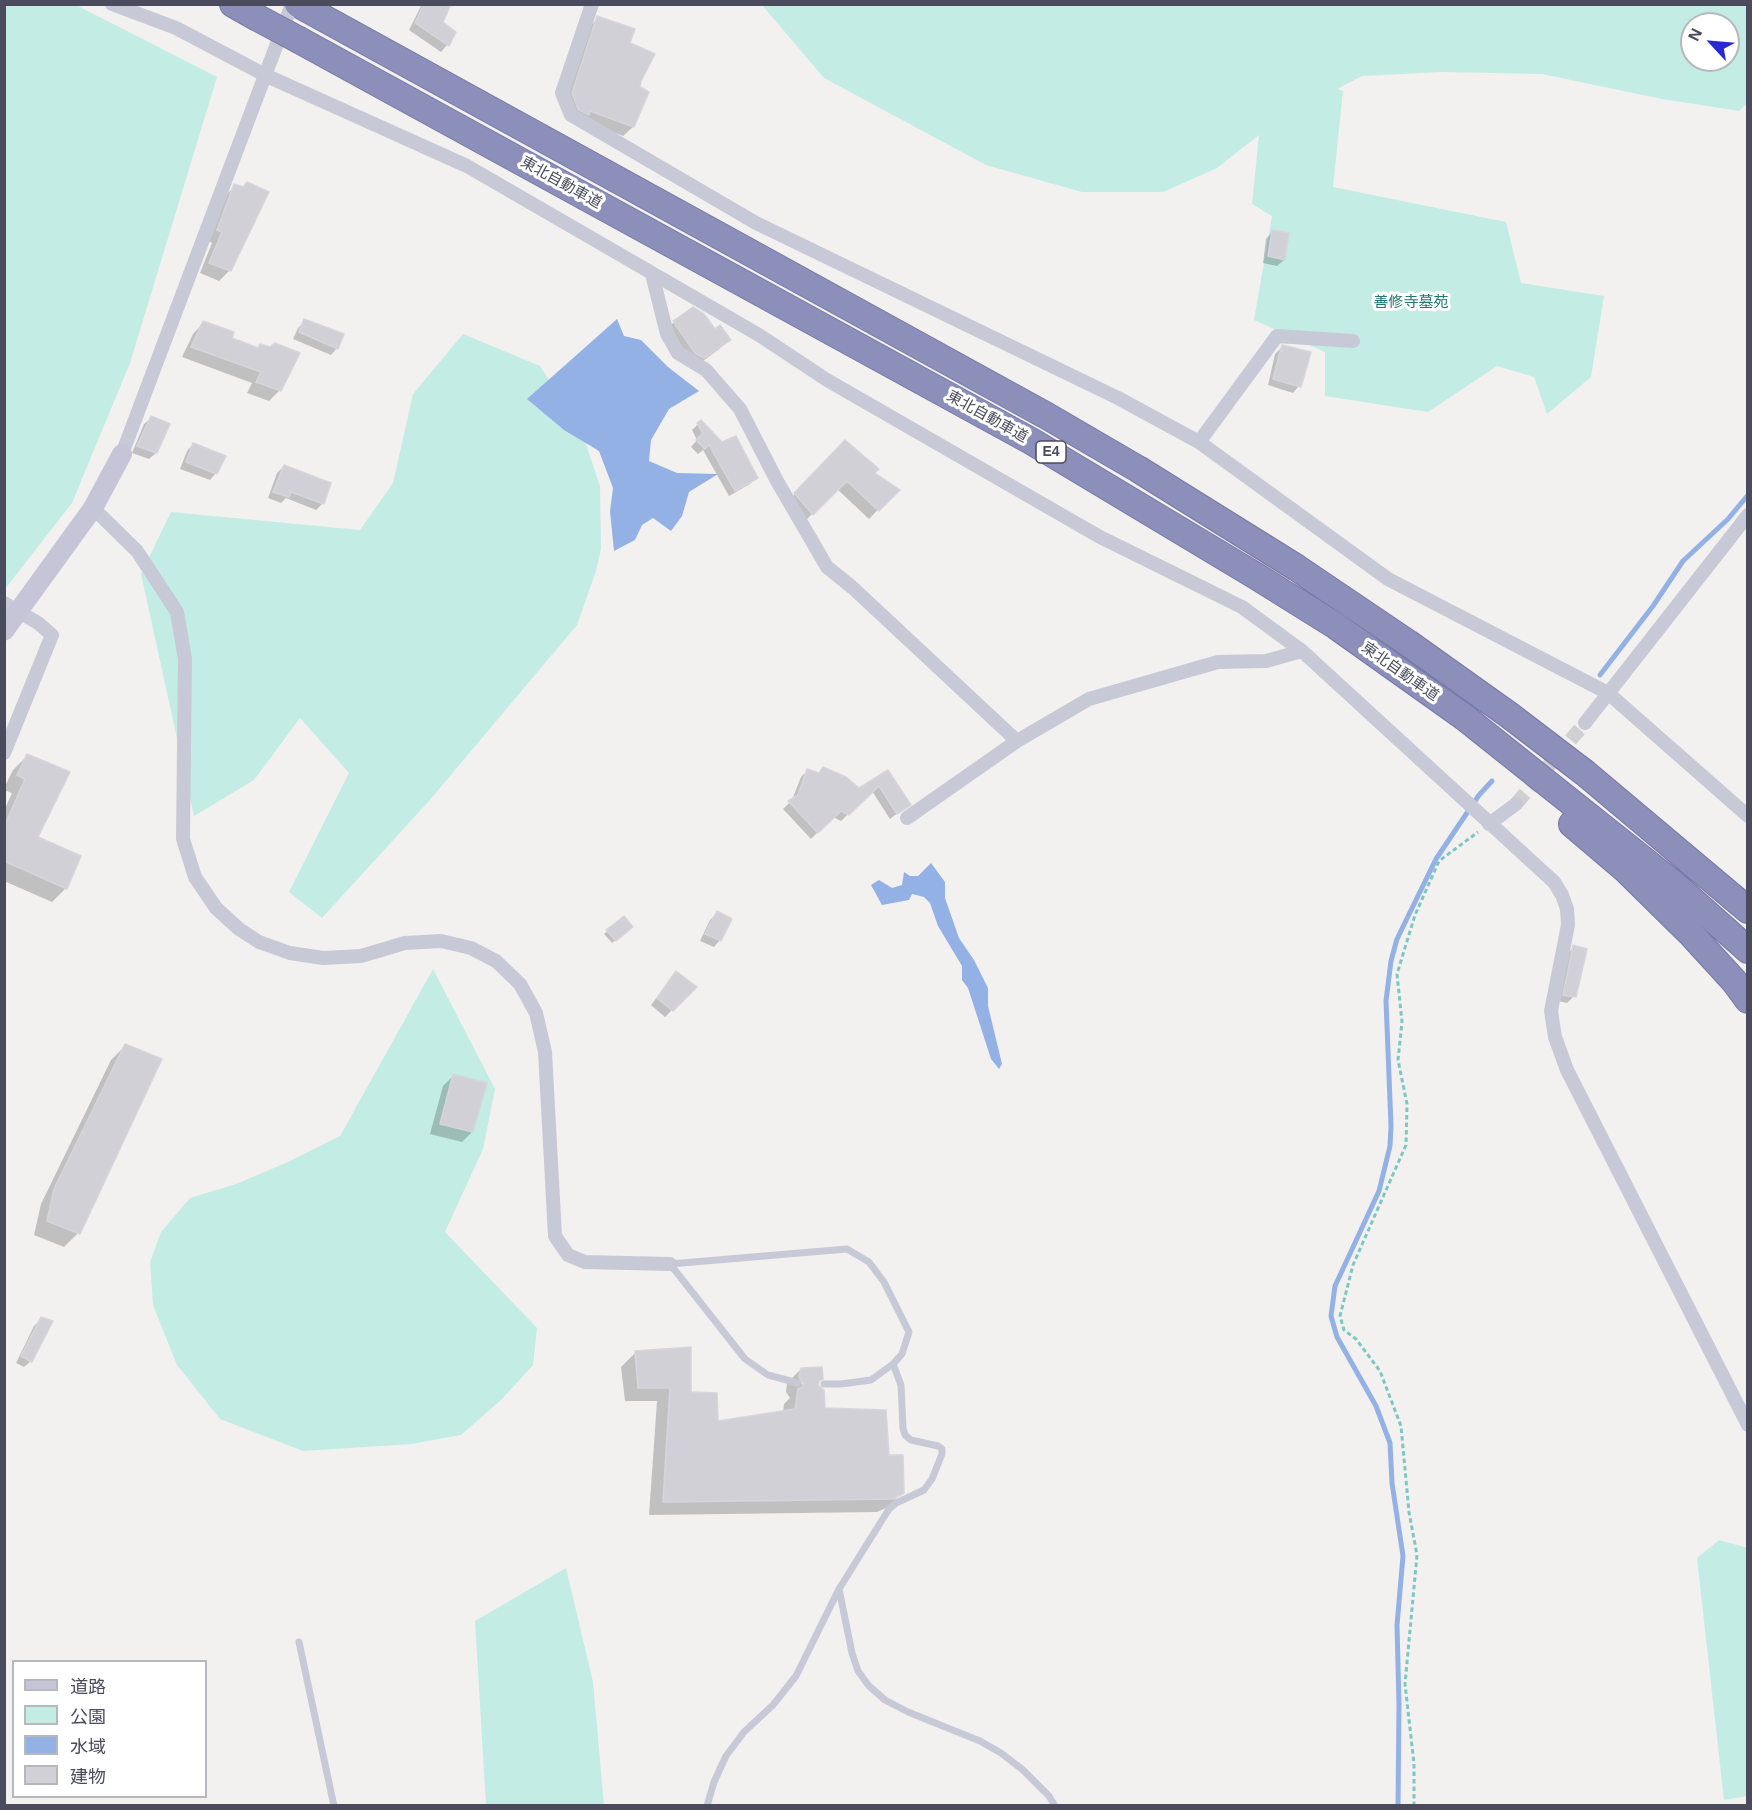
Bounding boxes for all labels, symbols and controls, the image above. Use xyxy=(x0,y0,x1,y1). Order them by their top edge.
north arrow xyxy=(1680,12,1740,72)
text: N xyxy=(1685,26,1705,44)
street label: 東北自動車道 xyxy=(517,153,605,213)
park label: 善修寺墓苑 xyxy=(1374,294,1448,312)
street label: 東北自動車道 xyxy=(943,387,1031,447)
road number: E4 xyxy=(1036,441,1066,463)
street label: 東北自動車道 xyxy=(1358,639,1442,705)
legend xyxy=(12,1660,207,1798)
text: 道路 xyxy=(70,1677,106,1697)
text: 公園 xyxy=(70,1707,106,1727)
text: 水域 xyxy=(70,1737,106,1757)
text: 建物 xyxy=(70,1767,106,1787)

